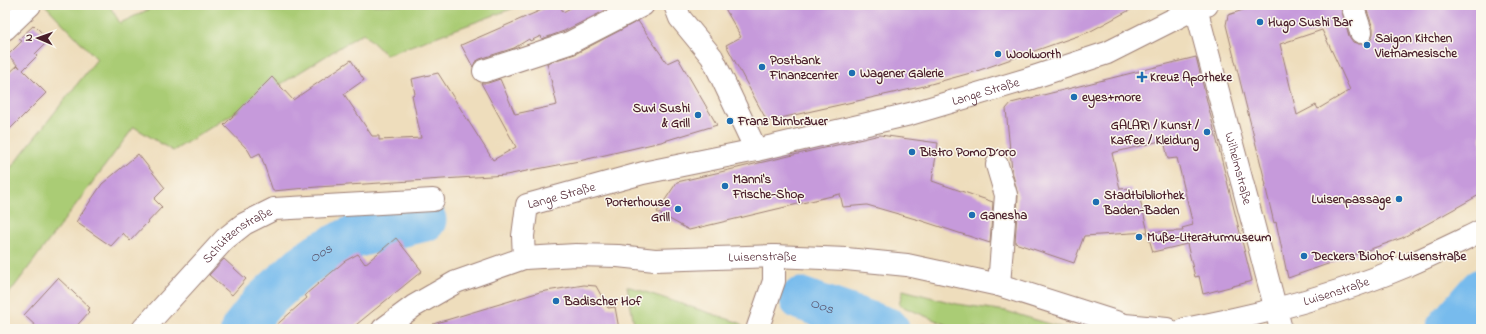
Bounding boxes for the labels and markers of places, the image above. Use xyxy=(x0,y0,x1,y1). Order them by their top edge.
place label: Hugo Sushi Bar xyxy=(1268,13,1354,34)
marker: Hugo Sushi Bar xyxy=(1255,17,1265,27)
place label: Saigon Kitchen Vietnamesische xyxy=(1374,29,1458,63)
marker: Saigon Kitchen Vietnamesische xyxy=(1362,40,1372,50)
place label: Woolworth xyxy=(1006,45,1061,64)
marker: Woolworth xyxy=(993,49,1003,59)
place label: Postbank Finanzcenter xyxy=(769,51,839,85)
marker: Postbank Finanzcenter xyxy=(757,62,767,72)
place label: Wagener Galerie xyxy=(860,64,945,85)
marker: Wagener Galerie xyxy=(847,68,857,78)
place label: Kreuz Apotheke xyxy=(1150,68,1233,87)
marker: Kreuz Apotheke xyxy=(1137,72,1147,82)
place label: eyes+more xyxy=(1082,88,1142,109)
marker: eyes+more xyxy=(1069,92,1079,102)
place label: Suvi Sushi & Grill xyxy=(633,99,690,133)
marker: Suvi Sushi & Grill xyxy=(693,110,703,120)
place label: Franz Birnbräuer xyxy=(737,112,829,131)
marker: Franz Birnbräuer xyxy=(725,116,735,126)
place label: GALARI / Kunst / Kaffee / Kleidung xyxy=(1111,116,1200,152)
marker: GALARI / Kunst / Kaffee / Kleidung xyxy=(1202,127,1212,137)
place label: Bistro PomoD´oro xyxy=(919,143,1016,162)
marker: Bistro PomoD´oro xyxy=(907,147,917,157)
place label: Manni's Frische-Shop xyxy=(732,170,804,204)
marker: Manni's Frische-Shop xyxy=(720,181,730,191)
place label: Stadtbibliothek Baden-Baden xyxy=(1103,186,1185,220)
place label: Luisenpassage xyxy=(1312,190,1392,211)
place label: Porterhouse Grill xyxy=(605,193,671,227)
marker: Luisenpassage xyxy=(1394,194,1404,204)
marker: Stadtbibliothek Baden-Baden xyxy=(1091,197,1101,207)
marker: Porterhouse Grill xyxy=(673,204,683,214)
place label: Ganesha xyxy=(980,206,1027,225)
marker: Ganesha xyxy=(967,210,977,220)
place label: Muße-Literaturmuseum xyxy=(1147,228,1271,247)
marker: Muße-Literaturmuseum xyxy=(1134,232,1144,242)
place label: Deckers Biohof Luisenstraße xyxy=(1311,247,1467,266)
marker: Deckers Biohof Luisenstraße xyxy=(1299,251,1309,261)
place label: Badischer Hof xyxy=(563,292,642,311)
marker: Badischer Hof xyxy=(551,296,561,306)

